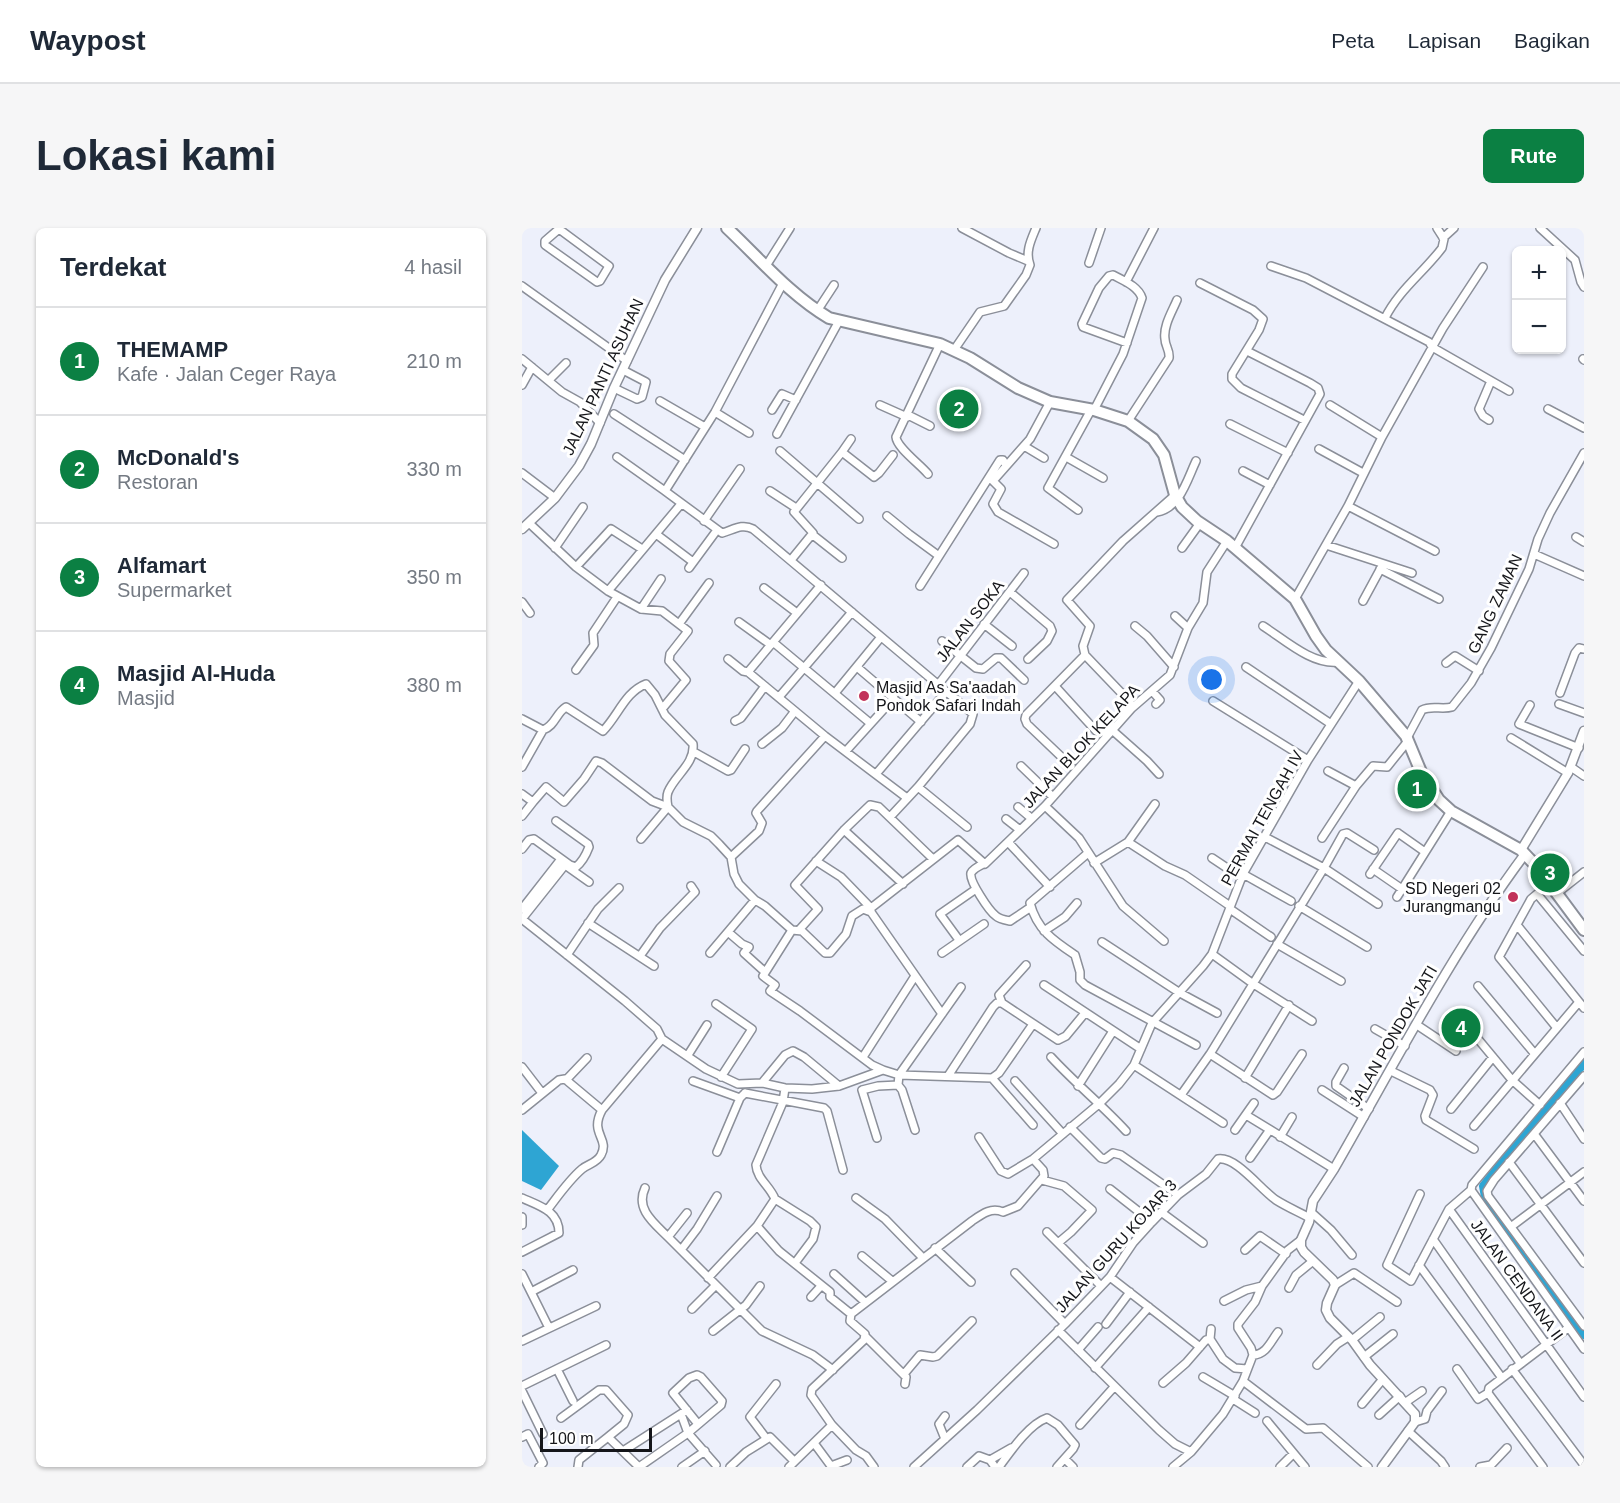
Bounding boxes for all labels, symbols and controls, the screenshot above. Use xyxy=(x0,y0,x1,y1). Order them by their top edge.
text: Waypost xyxy=(30,25,146,56)
text: Peta xyxy=(1331,29,1375,52)
text: Lapisan xyxy=(1408,29,1481,52)
text: Bagikan xyxy=(1514,29,1590,52)
button: Rute xyxy=(1483,129,1584,183)
text: Lokasi kami xyxy=(36,132,276,179)
map controls xyxy=(1512,246,1566,354)
button: + xyxy=(1512,246,1566,300)
text: Terdekat xyxy=(60,252,166,282)
text: 4 hasil xyxy=(404,256,462,278)
street label: JALAN PANTI ASUHAN xyxy=(559,296,647,458)
button: − xyxy=(1512,300,1566,354)
text: THEMAMP xyxy=(117,337,228,362)
text: 1 xyxy=(74,350,85,372)
text: 210 m xyxy=(406,350,462,372)
text: Kafe · Jalan Ceger Raya xyxy=(117,363,336,385)
pin: 2 xyxy=(940,386,978,432)
text: McDonald's xyxy=(117,445,240,470)
text: 2 xyxy=(74,458,85,480)
text: 330 m xyxy=(406,458,462,480)
text: Restoran xyxy=(117,471,198,493)
street label: GANG ZAMAN xyxy=(1465,552,1525,656)
text: Alfamart xyxy=(117,553,206,578)
text: 3 xyxy=(74,566,85,588)
text: 350 m xyxy=(406,566,462,588)
street label: JALAN SOKA xyxy=(933,577,1007,665)
text: Supermarket xyxy=(117,579,232,601)
text: Masjid Al-Huda xyxy=(117,661,275,686)
your location xyxy=(1197,665,1226,694)
text: 4 xyxy=(74,674,85,696)
text: 380 m xyxy=(406,674,462,696)
place label: Masjid As Sa'aadah Pondok Safari Indah xyxy=(876,679,1021,714)
street label: JALAN BLOK KELAPA xyxy=(1019,681,1143,811)
text: Masjid xyxy=(117,687,175,709)
marker: Masjid As Sa'aadah Pondok Safari Indah xyxy=(857,689,871,703)
street label: PERMAI TENGAH IV xyxy=(1218,747,1306,888)
pin: 1 xyxy=(1398,766,1436,812)
pin: 3 xyxy=(1530,850,1570,896)
place label: SD Negeri 02 Jurangmangu xyxy=(1403,880,1501,915)
marker: SD Negeri 02 Jurangmangu xyxy=(1506,890,1520,904)
street label: JALAN PONDOK JATI xyxy=(1346,963,1440,1109)
pin: 4 xyxy=(1442,1006,1480,1050)
street label: JALAN GURU KOJAR 3 xyxy=(1052,1176,1180,1316)
street label: JALAN CENDANA II xyxy=(1468,1216,1566,1344)
scale bar xyxy=(540,1425,652,1452)
text: 100 m xyxy=(549,1430,593,1447)

